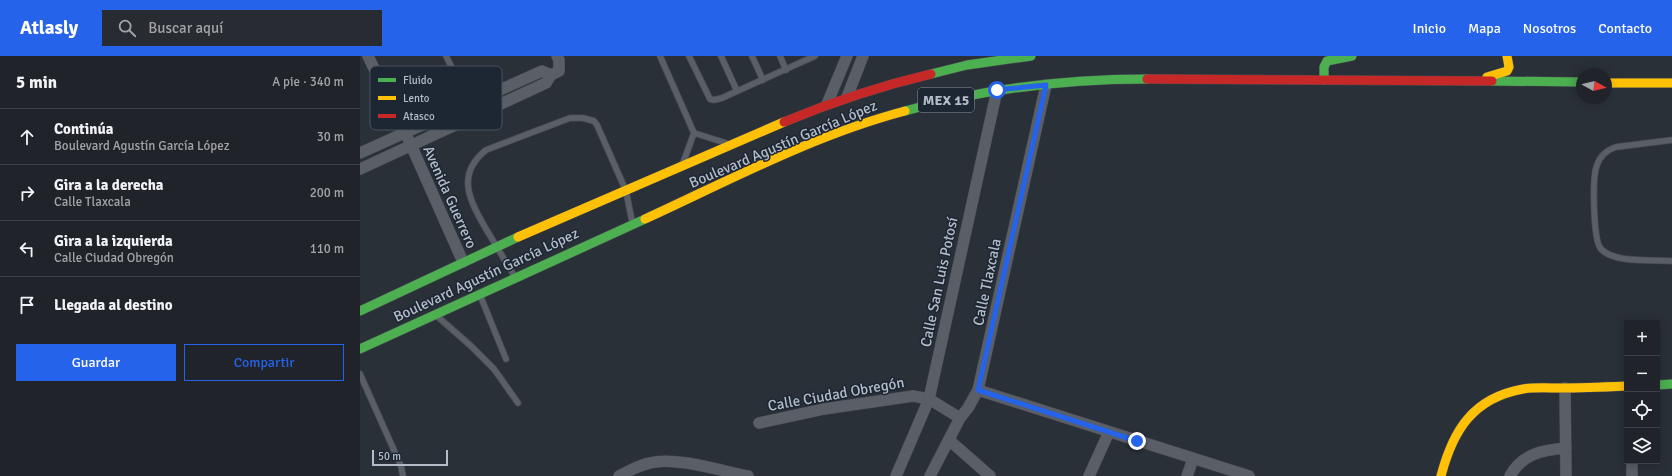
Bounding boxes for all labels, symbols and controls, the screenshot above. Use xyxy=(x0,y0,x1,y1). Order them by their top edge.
search box xyxy=(102,10,382,46)
text: Atlasly xyxy=(20,16,78,40)
icon: search xyxy=(116,17,138,39)
text: Buscar aquí xyxy=(148,19,223,37)
text: Inicio xyxy=(1413,20,1446,37)
text: Mapa xyxy=(1468,20,1501,37)
text: Nosotros xyxy=(1523,20,1576,37)
text: Contacto xyxy=(1598,20,1652,37)
legend xyxy=(370,66,502,130)
north arrow xyxy=(1576,68,1612,104)
text: 5 min xyxy=(16,72,57,93)
text: A pie · 340 m xyxy=(272,74,344,90)
text: Fluido xyxy=(403,74,433,87)
route start xyxy=(988,81,1006,99)
road number: MEX 15 xyxy=(918,88,974,112)
text: Lento xyxy=(403,92,430,105)
street label: Boulevard Agustín García López xyxy=(686,96,880,192)
text: Atasco xyxy=(403,110,435,123)
text: Continúa xyxy=(54,120,113,138)
icon: ahead xyxy=(16,126,38,148)
text: 30 m xyxy=(317,129,344,145)
text: Boulevard Agustín García López xyxy=(54,138,229,154)
street label: Avenida Guerrero xyxy=(419,143,481,251)
text: Gira a la derecha xyxy=(54,176,164,194)
icon: right xyxy=(16,182,38,204)
text: 200 m xyxy=(310,185,344,201)
text: Calle Tlaxcala xyxy=(54,194,131,210)
street label: Calle San Luis Potosí xyxy=(916,215,962,349)
street label: Boulevard Agustín García López xyxy=(390,224,582,326)
text: Gira a la izquierda xyxy=(54,232,173,250)
street label: Calle Tlaxcala xyxy=(969,237,1005,327)
icon: left xyxy=(16,238,38,260)
text: 110 m xyxy=(310,241,344,257)
text: Calle Ciudad Obregón xyxy=(54,250,174,266)
icon: arrive xyxy=(16,294,38,316)
text: Llegada al destino xyxy=(54,296,173,314)
map controls xyxy=(1624,320,1660,464)
button: + xyxy=(1624,320,1660,356)
button: Guardar xyxy=(16,344,176,381)
button: Compartir xyxy=(184,344,344,381)
button: − xyxy=(1624,356,1660,392)
street label: Calle Ciudad Obregón xyxy=(766,373,906,415)
button: locate xyxy=(1624,392,1660,428)
button: layers xyxy=(1624,428,1660,464)
route end xyxy=(1128,432,1146,450)
scale bar xyxy=(372,448,448,467)
text: 50 m xyxy=(378,450,401,463)

